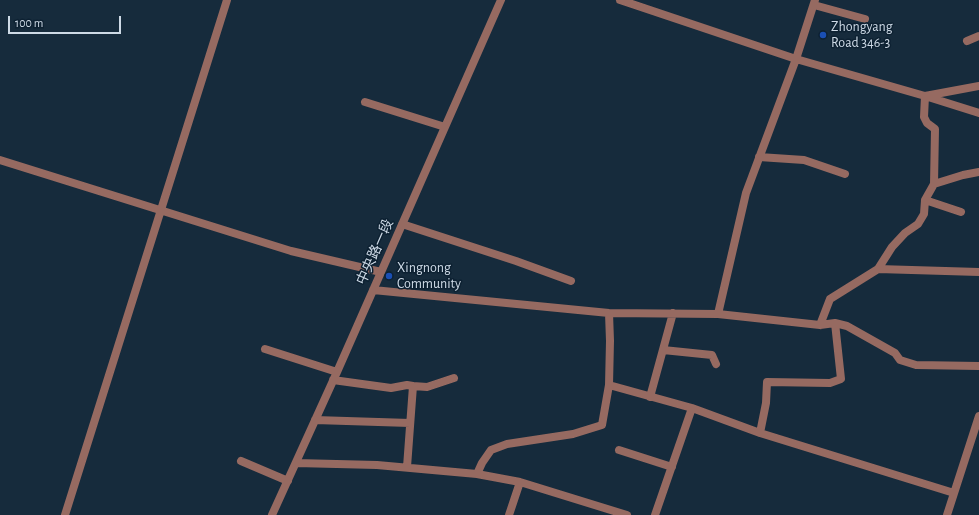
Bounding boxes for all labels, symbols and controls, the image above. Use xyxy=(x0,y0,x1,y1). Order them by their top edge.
scale bar xyxy=(10,8,123,34)
text: 100 m xyxy=(15,17,43,29)
place label: Zhongyang Road 346-3 xyxy=(831,19,893,52)
marker: Zhongyang Road 346-3 xyxy=(818,30,828,40)
street label: 中央路一段 xyxy=(353,217,397,287)
place label: Xingnong Community xyxy=(397,260,461,292)
marker: Xingnong Community xyxy=(384,271,394,281)

